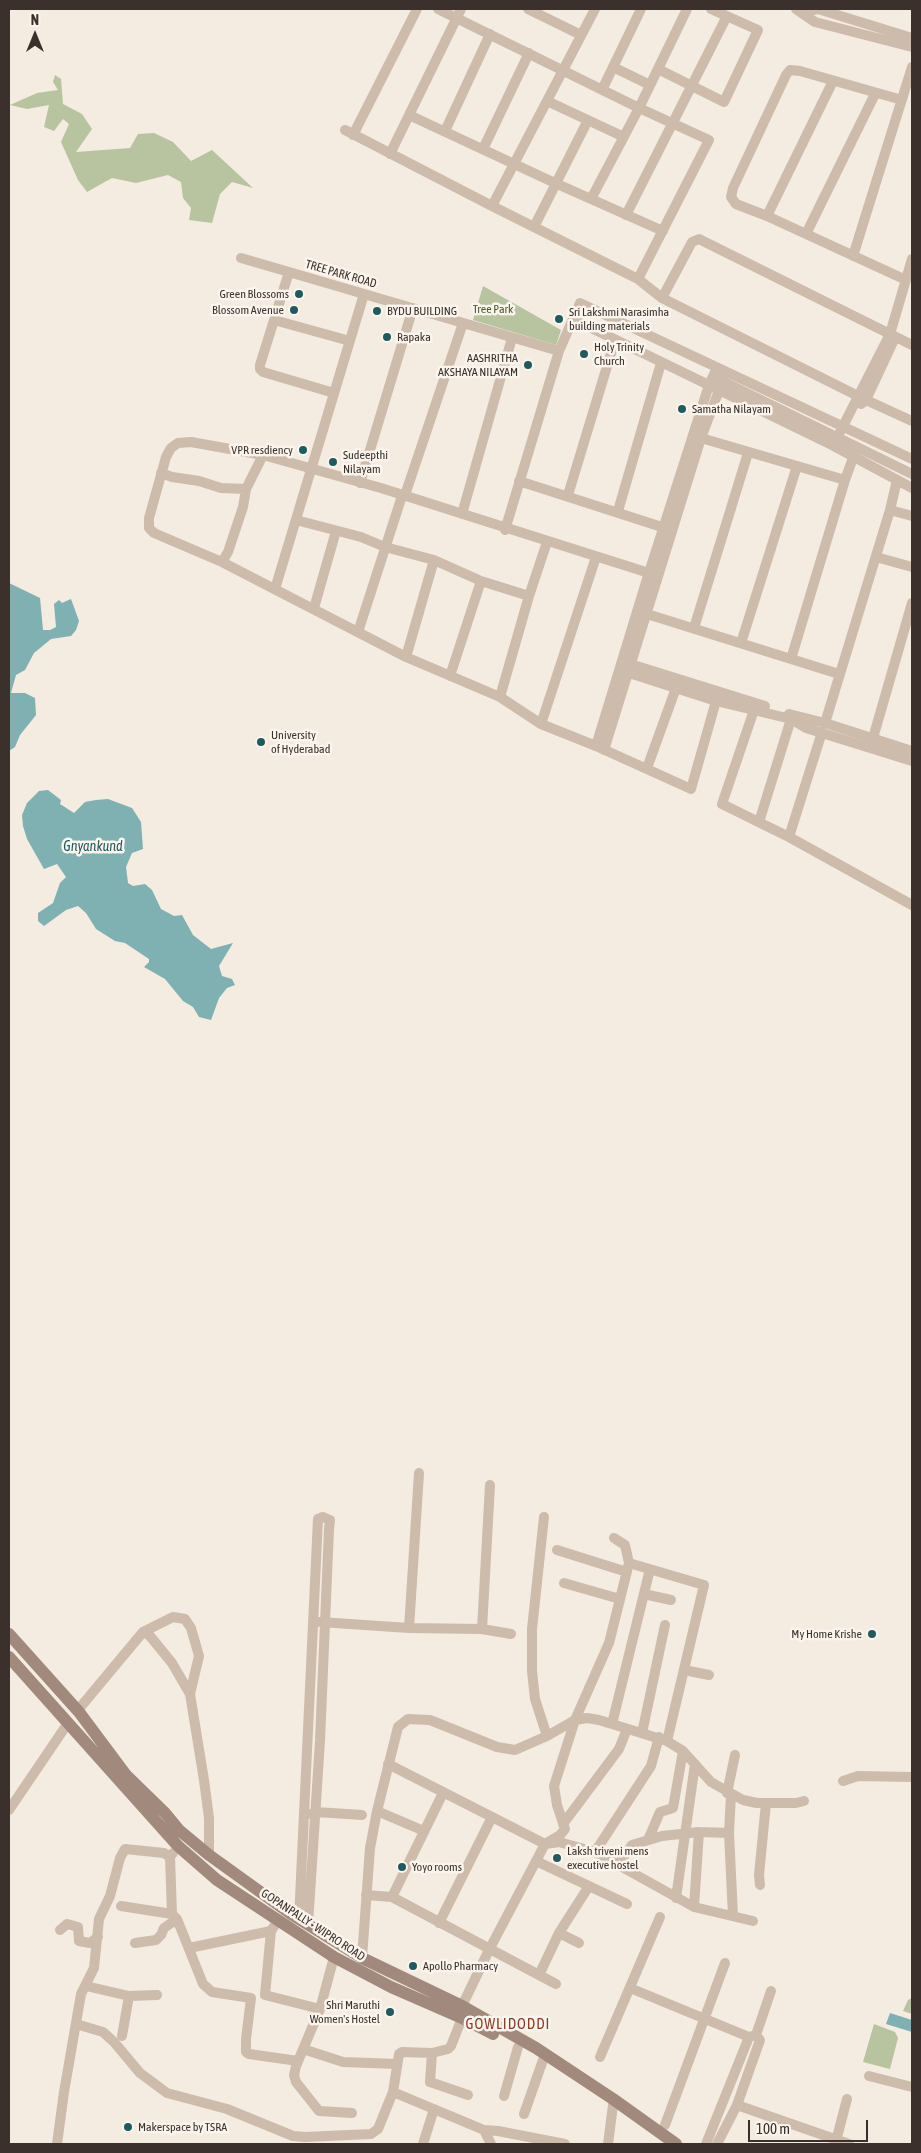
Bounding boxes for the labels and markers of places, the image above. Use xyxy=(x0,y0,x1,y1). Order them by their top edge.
place label: Green Blossoms xyxy=(219,287,289,301)
marker: Green Blossoms xyxy=(293,288,305,300)
place label: Blossom Avenue xyxy=(212,303,284,317)
marker: Blossom Avenue xyxy=(288,304,300,316)
place label: BYDU BUILDING xyxy=(387,304,457,318)
marker: BYDU BUILDING xyxy=(371,305,383,317)
place label: Sri Lakshmi Narasimha building materials xyxy=(569,305,669,333)
marker: Sri Lakshmi Narasimha building materials xyxy=(553,313,565,325)
place label: Rapaka xyxy=(397,330,431,344)
marker: Rapaka xyxy=(381,331,393,343)
place label: Holy Trinity Church xyxy=(594,340,644,368)
marker: Holy Trinity Church xyxy=(578,348,590,360)
place label: AASHRITHA AKSHAYA NILAYAM xyxy=(438,351,518,379)
marker: AASHRITHA AKSHAYA NILAYAM xyxy=(522,359,534,371)
place label: Samatha Nilayam xyxy=(692,402,771,416)
marker: Samatha Nilayam xyxy=(676,403,688,415)
place label: VPR resdiency xyxy=(231,443,293,457)
marker: VPR resdiency xyxy=(297,444,309,456)
place label: Sudeepthi Nilayam xyxy=(343,448,388,476)
marker: Sudeepthi Nilayam xyxy=(327,456,339,468)
place label: University of Hyderabad xyxy=(271,728,330,756)
marker: University of Hyderabad xyxy=(255,736,267,748)
place label: My Home Krishe xyxy=(791,1627,862,1641)
marker: My Home Krishe xyxy=(866,1628,878,1640)
place label: Laksh triveni mens executive hostel xyxy=(567,1844,649,1872)
marker: Laksh triveni mens executive hostel xyxy=(551,1852,563,1864)
place label: Yoyo rooms xyxy=(412,1860,462,1874)
marker: Yoyo rooms xyxy=(396,1861,408,1873)
place label: Apollo Pharmacy xyxy=(423,1959,498,1973)
marker: Apollo Pharmacy xyxy=(407,1960,419,1972)
place label: Shri Maruthi Women's Hostel xyxy=(310,1998,380,2026)
marker: Shri Maruthi Women's Hostel xyxy=(384,2006,396,2018)
place label: Makerspace by TSRA xyxy=(138,2120,227,2134)
marker: Makerspace by TSRA xyxy=(122,2121,134,2133)

